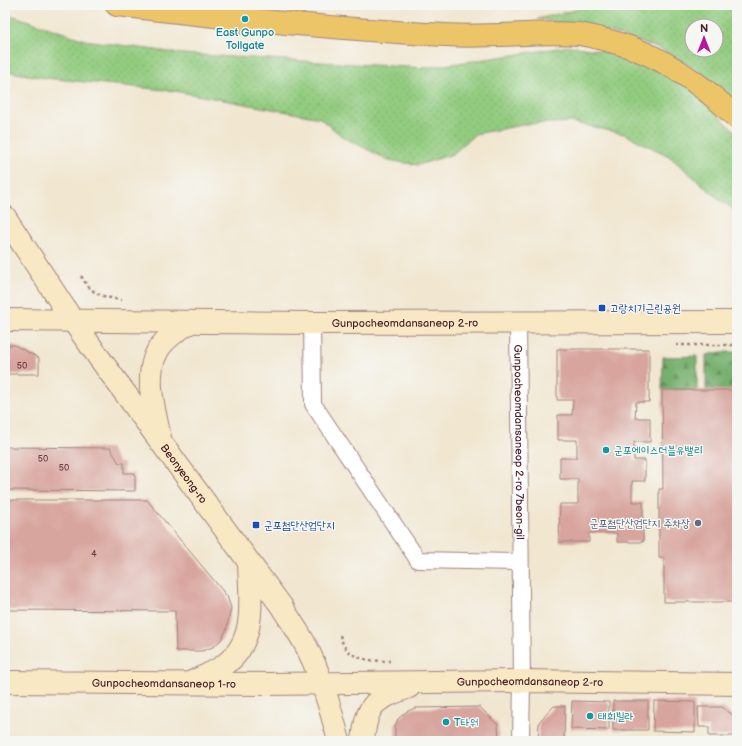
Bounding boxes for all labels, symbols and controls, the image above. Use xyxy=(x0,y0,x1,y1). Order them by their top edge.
marker: East Gunpo Tollgate xyxy=(240,14,250,24)
north arrow xyxy=(684,18,724,58)
text: N xyxy=(700,22,708,35)
place label: East Gunpo Tollgate xyxy=(216,26,274,52)
place label: 고랑치기근린공원 xyxy=(610,302,681,315)
marker: 고랑치기근린공원 xyxy=(597,303,607,313)
street label: Gunpocheomdansaneop 2-ro xyxy=(332,316,478,329)
street label: Gunpocheomdansaneop 2-ro 7beon-gil xyxy=(512,344,527,540)
house number: 50 xyxy=(17,361,27,372)
street label: Beonyeong-ro xyxy=(158,441,210,506)
place label: 군포에이스더블유밸리 xyxy=(614,444,703,457)
marker: 군포에이스더블유밸리 xyxy=(601,445,611,455)
house number: 50 xyxy=(38,454,48,465)
house number: 50 xyxy=(59,463,69,474)
place label: 군포첨단산업단지 주차장 xyxy=(590,517,690,530)
marker: 군포첨단산업단지 주차장 xyxy=(693,518,703,528)
place label: 군포첨단산업단지 xyxy=(264,519,335,532)
marker: 군포첨단산업단지 xyxy=(251,520,261,530)
house number: 4 xyxy=(91,549,97,560)
street label: Gunpocheomdansaneop 2-ro xyxy=(457,674,603,689)
street label: Gunpocheomdansaneop 1-ro xyxy=(92,676,236,690)
place label: 태희빌라 xyxy=(598,710,634,723)
marker: 태희빌라 xyxy=(585,711,595,721)
place label: T타워 xyxy=(454,716,478,729)
marker: T타워 xyxy=(441,717,451,727)

